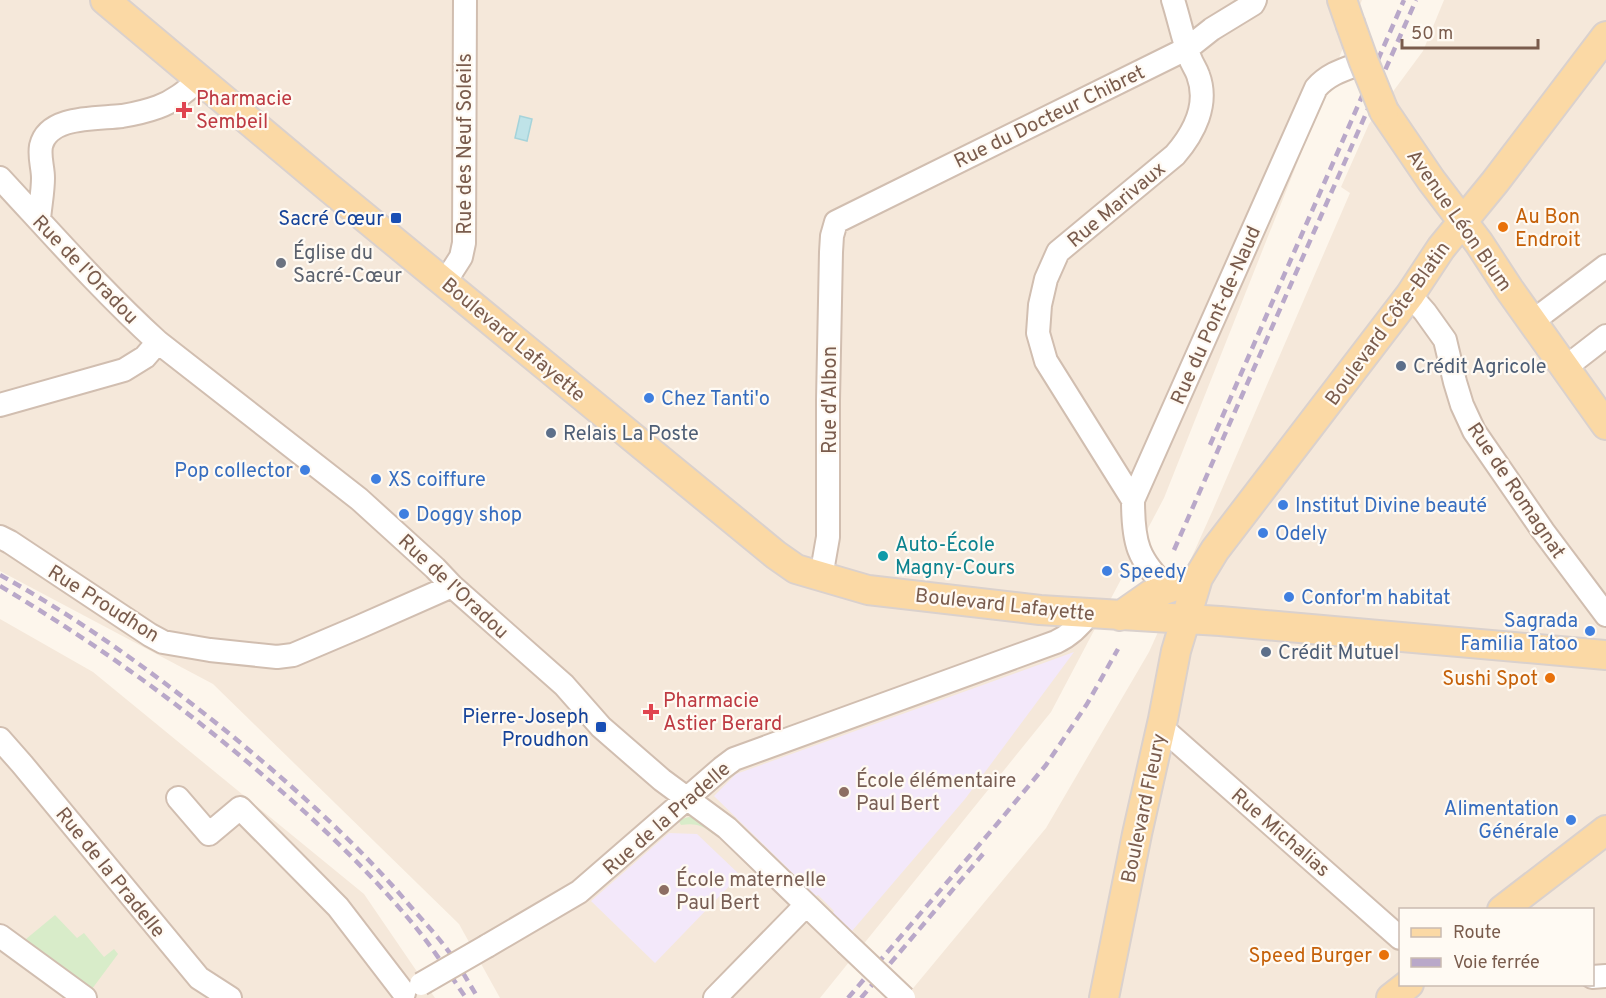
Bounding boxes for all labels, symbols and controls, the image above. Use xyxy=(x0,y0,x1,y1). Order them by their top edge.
scale bar xyxy=(1402,12,1538,50)
text: 50 m xyxy=(1411,23,1453,46)
street label: Rue des Neuf Soleils xyxy=(453,53,479,235)
street label: Rue du Docteur Chibret xyxy=(950,60,1150,175)
place label: Pharmacie Sembeil xyxy=(196,87,292,136)
marker: Pharmacie Sembeil xyxy=(177,103,191,117)
street label: Avenue Léon Blum xyxy=(1400,145,1517,297)
street label: Rue Marivaux xyxy=(1063,157,1172,254)
place label: Au Bon Endroit xyxy=(1515,205,1581,254)
place label: Sacré Cœur xyxy=(278,207,384,233)
street label: Rue de l'Oradou xyxy=(26,210,143,331)
marker: Sacré Cœur xyxy=(389,211,403,225)
marker: Au Bon Endroit xyxy=(1496,220,1510,234)
street label: Rue du Pont-de-Naud xyxy=(1166,222,1268,409)
street label: Boulevard Côte-Blatin xyxy=(1320,237,1457,412)
place label: Église du Sacré-Cœur xyxy=(293,239,402,290)
marker: Église du Sacré-Cœur xyxy=(274,256,288,270)
street label: Boulevard Lafayette xyxy=(435,273,590,408)
street label: Rue d'Albon xyxy=(818,346,844,454)
place label: Crédit Agricole xyxy=(1413,355,1547,381)
marker: Crédit Agricole xyxy=(1394,359,1408,373)
place label: Chez Tanti'o xyxy=(661,387,770,413)
marker: Chez Tanti'o xyxy=(642,391,656,405)
street label: Rue de Romagnat xyxy=(1460,418,1570,564)
place label: Relais La Poste xyxy=(563,422,699,448)
marker: Relais La Poste xyxy=(544,426,558,440)
place label: Pop collector xyxy=(174,459,293,485)
marker: Pop collector xyxy=(298,463,312,477)
place label: XS coiffure xyxy=(388,468,486,494)
marker: XS coiffure xyxy=(369,472,383,486)
place label: Institut Divine beauté xyxy=(1295,494,1487,520)
marker: Institut Divine beauté xyxy=(1276,498,1290,512)
place label: Doggy shop xyxy=(416,503,522,529)
marker: Doggy shop xyxy=(397,507,411,521)
place label: Odely xyxy=(1275,522,1327,548)
marker: Odely xyxy=(1256,526,1270,540)
street label: Rue de l'Oradou xyxy=(392,529,514,646)
place label: Auto-École Magny-Cours xyxy=(895,531,1015,582)
marker: Auto-École Magny-Cours xyxy=(876,549,890,563)
street label: Rue Proudhon xyxy=(42,560,164,649)
place label: Speedy xyxy=(1119,560,1187,586)
marker: Speedy xyxy=(1100,564,1114,578)
street label: Boulevard Lafayette xyxy=(914,584,1096,628)
place label: Confor'm habitat xyxy=(1301,586,1451,612)
marker: Confor'm habitat xyxy=(1282,590,1296,604)
place label: Sagrada Familia Tatoo xyxy=(1460,609,1578,658)
marker: Sagrada Familia Tatoo xyxy=(1583,624,1597,638)
place label: Crédit Mutuel xyxy=(1278,641,1399,667)
marker: Crédit Mutuel xyxy=(1259,645,1273,659)
place label: Sushi Spot xyxy=(1442,667,1538,693)
marker: Sushi Spot xyxy=(1543,671,1557,685)
place label: Pharmacie Astier Berard xyxy=(663,689,782,738)
place label: Pierre-Joseph Proudhon xyxy=(462,705,589,754)
marker: Pharmacie Astier Berard xyxy=(644,705,658,719)
marker: Pierre-Joseph Proudhon xyxy=(594,720,608,734)
street label: Boulevard Fleury xyxy=(1116,731,1174,886)
street label: Rue de la Pradelle xyxy=(598,757,737,882)
place label: École élémentaire Paul Bert xyxy=(856,767,1016,818)
street label: Rue Michalias xyxy=(1225,783,1335,884)
marker: École élémentaire Paul Bert xyxy=(837,785,851,799)
place label: Alimentation Générale xyxy=(1444,797,1559,846)
street label: Rue de la Pradelle xyxy=(49,803,170,944)
marker: Alimentation Générale xyxy=(1564,813,1578,827)
place label: École maternelle Paul Bert xyxy=(676,866,826,917)
marker: École maternelle Paul Bert xyxy=(657,883,671,897)
legend xyxy=(1399,908,1594,986)
text: Route xyxy=(1453,922,1501,945)
place label: Speed Burger xyxy=(1249,944,1372,970)
marker: Speed Burger xyxy=(1377,948,1391,962)
text: Voie ferrée xyxy=(1453,952,1540,975)

